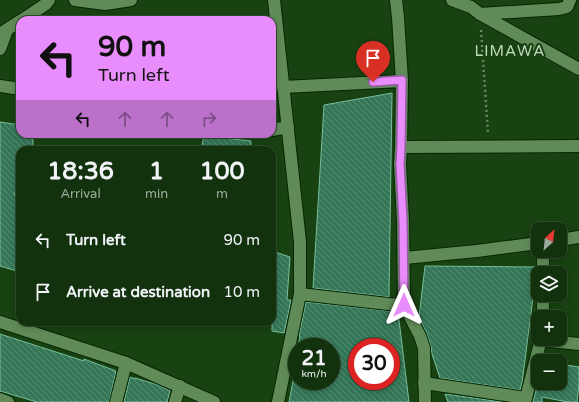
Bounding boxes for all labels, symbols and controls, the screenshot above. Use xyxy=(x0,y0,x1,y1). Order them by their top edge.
text: 90 m xyxy=(98,30,166,64)
icon: left xyxy=(32,32,84,84)
pin xyxy=(356,41,390,82)
district label: LIMAWA xyxy=(475,42,545,60)
icon: arrive xyxy=(362,47,384,69)
text: Turn left xyxy=(98,64,170,86)
icon: left xyxy=(72,108,94,130)
icon: ahead xyxy=(114,108,136,130)
icon: ahead xyxy=(156,108,178,130)
icon: right xyxy=(198,108,220,130)
text: 18:36 xyxy=(47,157,114,186)
text: 1 xyxy=(149,157,164,186)
text: 100 xyxy=(199,157,245,186)
text: Arrival xyxy=(60,186,101,202)
text: min xyxy=(145,186,168,202)
text: m xyxy=(216,186,228,202)
north arrow xyxy=(531,222,567,258)
map controls xyxy=(531,222,567,390)
icon: left xyxy=(32,229,54,251)
text: Turn left xyxy=(66,231,126,249)
text: 90 m xyxy=(223,231,260,249)
button: layers xyxy=(531,266,567,302)
icon: arrive xyxy=(32,281,54,303)
text: Arrive at destination xyxy=(66,283,210,301)
text: 10 m xyxy=(223,283,260,301)
position arrow xyxy=(383,284,425,326)
button: + xyxy=(531,310,567,346)
speed limit sign: 30 xyxy=(348,338,400,390)
text: 21 xyxy=(301,347,327,371)
button: − xyxy=(531,354,567,390)
text: km/h xyxy=(301,368,327,380)

